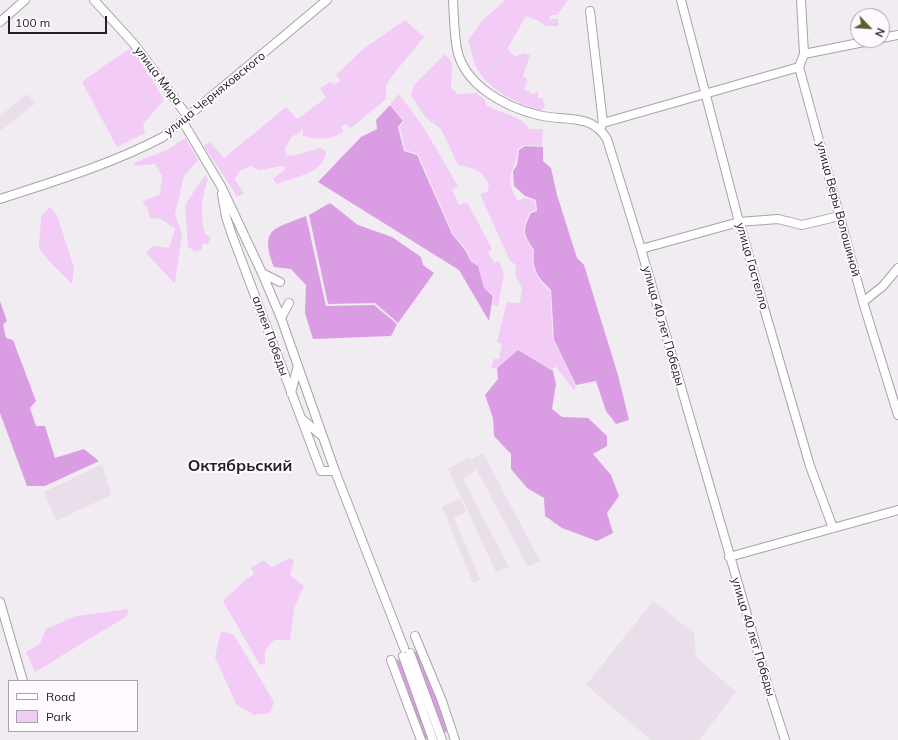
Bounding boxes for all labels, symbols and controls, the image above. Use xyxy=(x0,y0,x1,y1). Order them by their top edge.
scale bar xyxy=(10,8,109,34)
north arrow xyxy=(850,8,890,48)
text: 100 m xyxy=(15,15,50,30)
text: N xyxy=(872,26,888,39)
street label: улица Мира xyxy=(131,44,185,108)
street label: улица Черняховского xyxy=(162,49,268,139)
street label: улица Веры Волошиной xyxy=(813,140,863,278)
street label: улица Гастелло xyxy=(733,221,771,311)
street label: улица 40 лет Победы xyxy=(639,264,687,388)
street label: аллея Победы xyxy=(249,294,291,378)
district label: Октябрьский xyxy=(188,456,292,476)
street label: улица 40 лет Победы xyxy=(728,576,778,698)
legend xyxy=(8,680,138,732)
text: Road xyxy=(46,689,75,704)
text: Park xyxy=(46,709,71,724)

